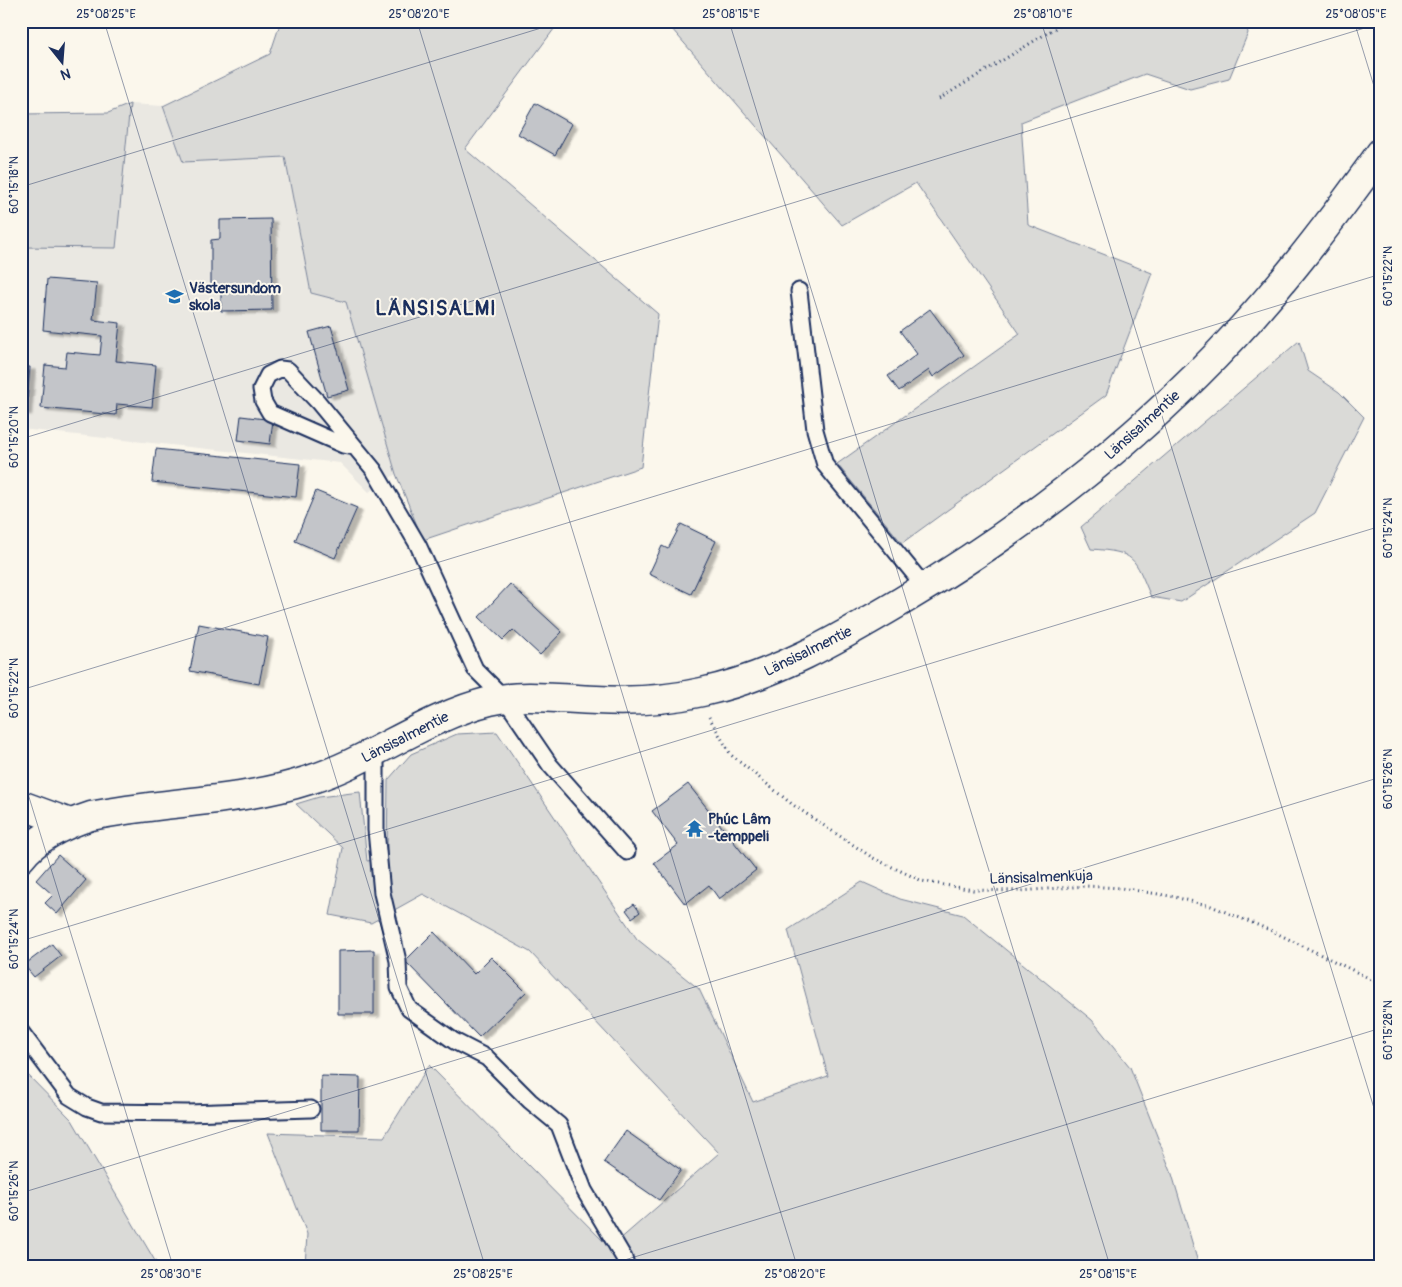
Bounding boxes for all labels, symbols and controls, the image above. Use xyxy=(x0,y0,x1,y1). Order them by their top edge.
text: 25°08'25"E xyxy=(76,7,136,22)
text: 25°08'20"E xyxy=(388,7,450,22)
text: 25°08'15"E xyxy=(702,7,760,22)
text: 25°08'10"E xyxy=(1013,7,1073,22)
text: 25°08'05"E xyxy=(1326,7,1386,22)
north arrow xyxy=(38,38,88,88)
text: N xyxy=(59,64,73,83)
text: 60°15'18"N xyxy=(7,156,22,214)
text: 60°15'22"N xyxy=(1381,246,1396,306)
place label: Västersundom skola xyxy=(189,279,281,315)
school or university icon: Västersundom skola xyxy=(165,287,185,307)
district label: LÄNSISALMI xyxy=(375,296,497,321)
street label: Länsisalmentie xyxy=(1101,386,1185,464)
text: 60°15'20"N xyxy=(7,406,22,468)
text: 60°15'24"N xyxy=(1381,498,1396,558)
street label: Länsisalmentie xyxy=(761,622,856,681)
text: 60°15'22"N xyxy=(7,658,22,718)
street label: Länsisalmentie xyxy=(358,707,453,768)
text: 60°15'26"N xyxy=(1381,749,1396,809)
place label: Phúc Lâm -temppeli xyxy=(708,810,771,846)
temple icon: Phúc Lâm -temppeli xyxy=(684,818,704,838)
street label: Länsisalmenkuja xyxy=(989,866,1093,889)
text: 60°15'24"N xyxy=(7,909,22,969)
text: 60°15'28"N xyxy=(1381,1000,1396,1060)
text: 60°15'26"N xyxy=(7,1161,22,1221)
text: 25°08'30"E xyxy=(140,1267,202,1282)
text: 25°08'25"E xyxy=(453,1267,513,1282)
text: 25°08'20"E xyxy=(764,1267,826,1282)
text: 25°08'15"E xyxy=(1079,1267,1137,1282)

